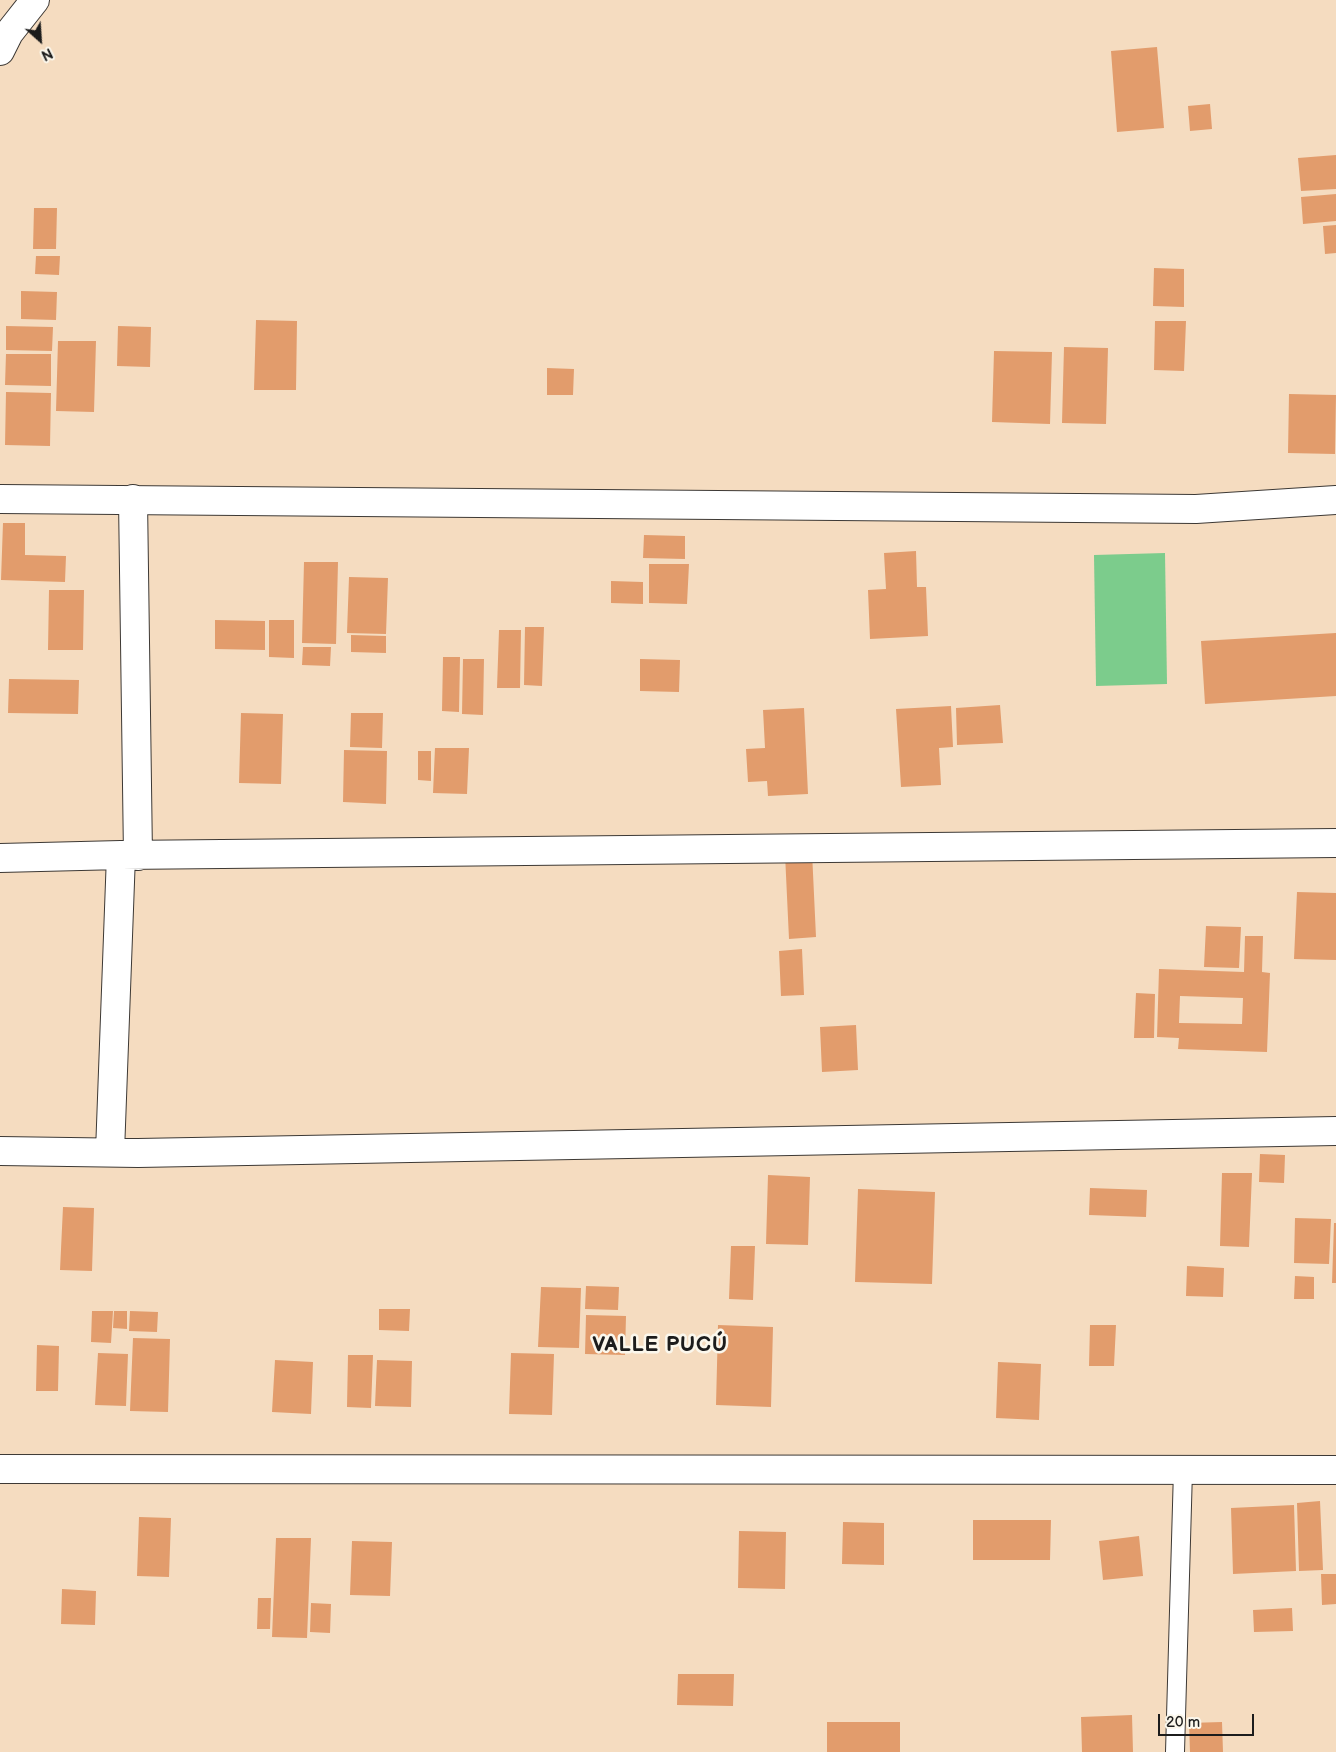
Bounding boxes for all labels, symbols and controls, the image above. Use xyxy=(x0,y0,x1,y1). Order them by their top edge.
north arrow xyxy=(15,15,65,65)
text: N xyxy=(38,44,55,64)
district label: VALLE PUCÚ xyxy=(591,1333,729,1359)
scale bar xyxy=(1161,1704,1257,1736)
text: 20 m xyxy=(1166,1713,1200,1732)

